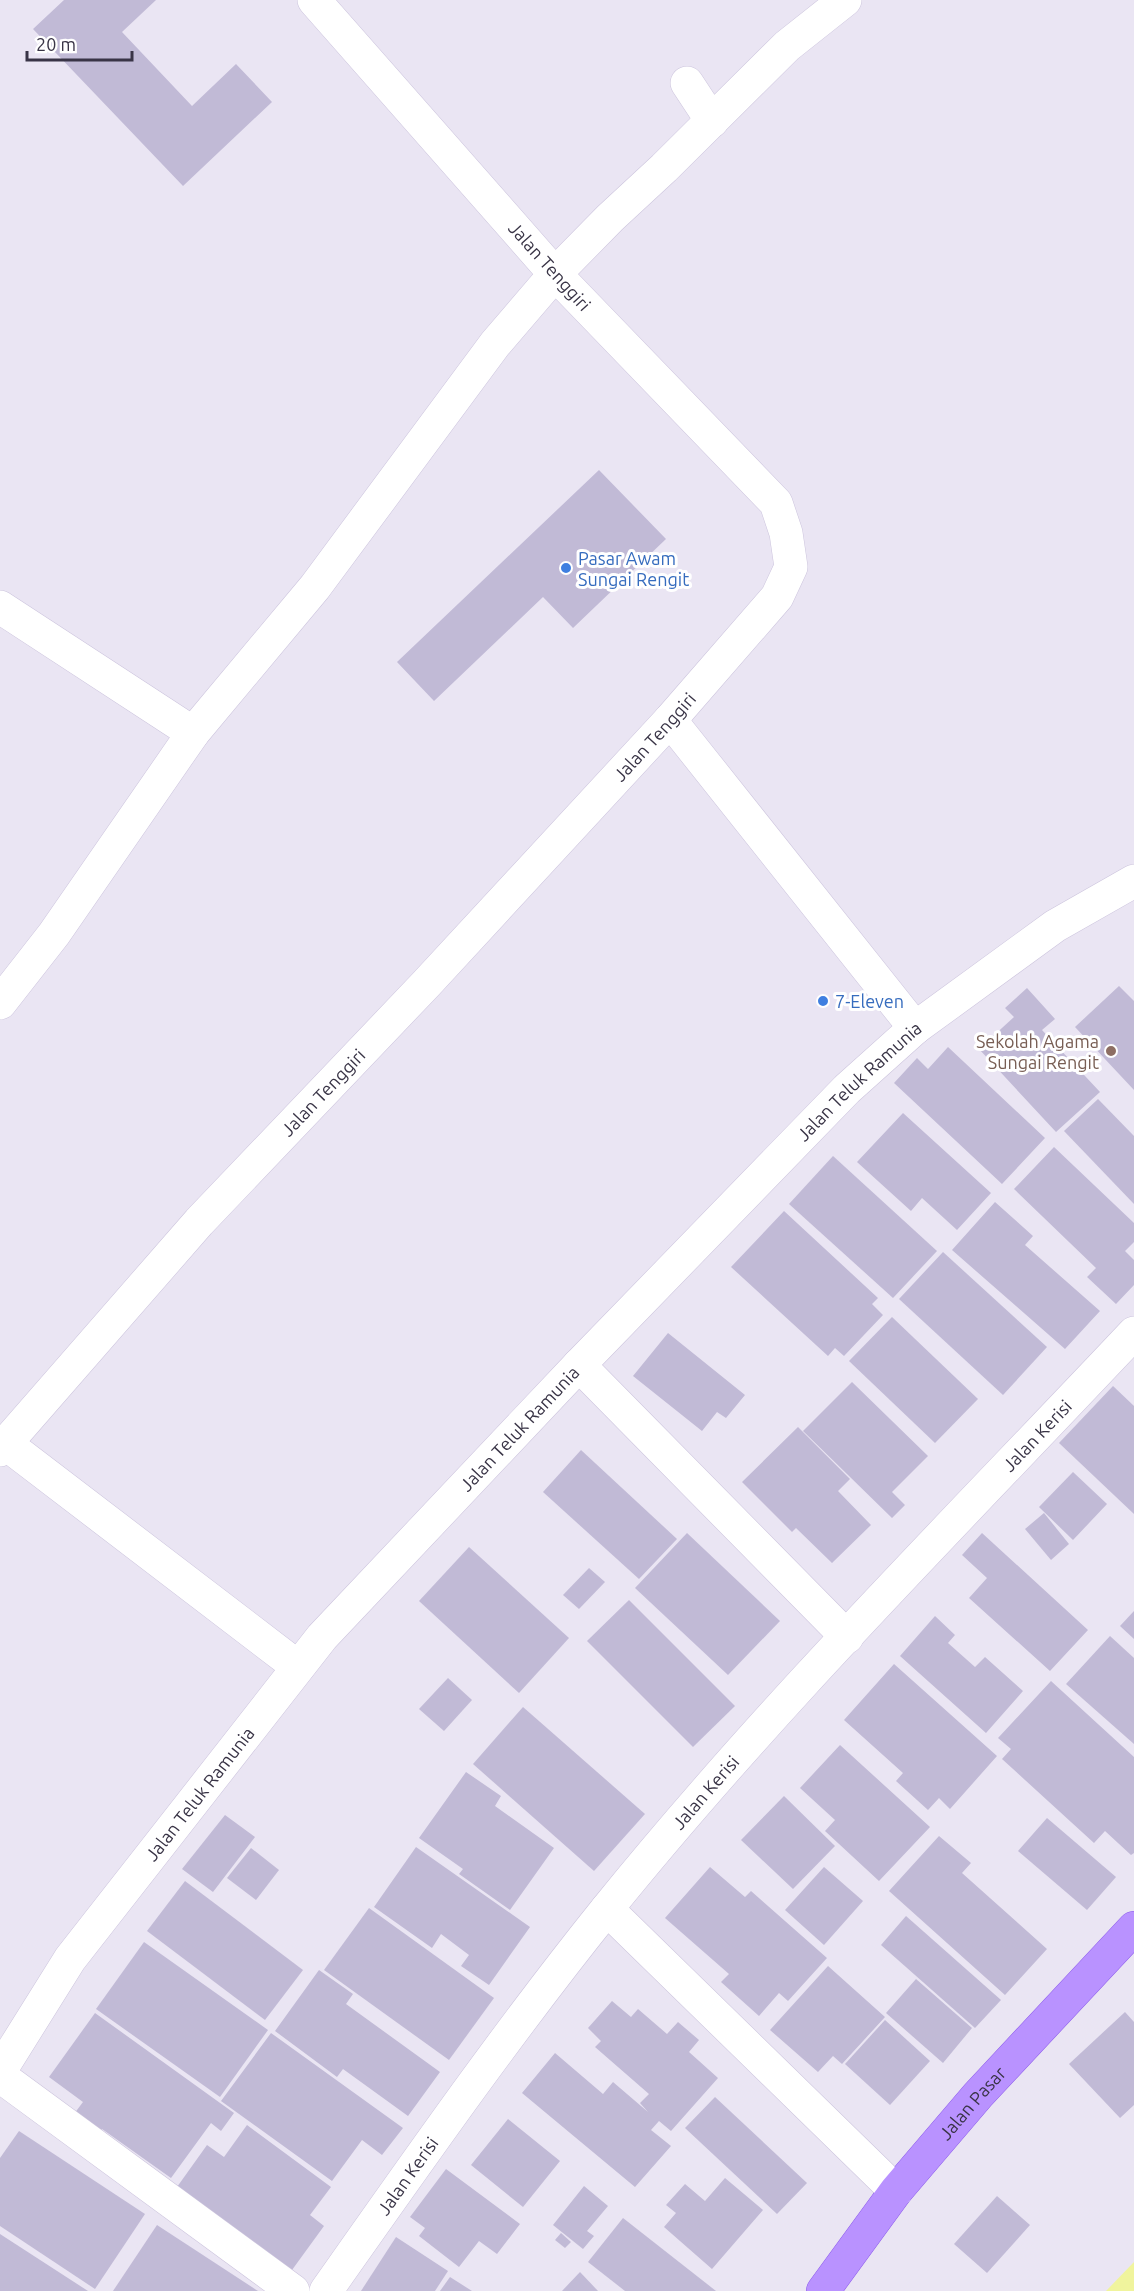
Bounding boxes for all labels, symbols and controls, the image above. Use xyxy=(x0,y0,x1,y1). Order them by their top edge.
scale bar xyxy=(27,24,132,62)
text: 20 m xyxy=(36,34,76,54)
street label: Jalan Tenggiri xyxy=(505,218,595,314)
place label: Pasar Awam Sungai Rengit xyxy=(578,548,689,589)
marker: Pasar Awam Sungai Rengit xyxy=(559,561,573,575)
street label: Jalan Tenggiri xyxy=(609,688,699,785)
place label: 7-Eleven xyxy=(835,991,904,1011)
marker: 7-Eleven xyxy=(816,994,830,1008)
street label: Jalan Teluk Ramunia xyxy=(793,1017,925,1145)
place label: Sekolah Agama Sungai Rengit xyxy=(976,1031,1099,1072)
marker: Sekolah Agama Sungai Rengit xyxy=(1104,1044,1118,1058)
street label: Jalan Tenggiri xyxy=(277,1045,369,1140)
street label: Jalan Teluk Ramunia xyxy=(456,1362,583,1495)
street label: Jalan Kerisi xyxy=(998,1396,1075,1475)
street label: Jalan Teluk Ramunia xyxy=(141,1723,258,1864)
street label: Jalan Kerisi xyxy=(668,1751,743,1833)
street label: Jalan Pasar xyxy=(935,2062,1009,2143)
street label: Jalan Kerisi xyxy=(373,2133,442,2219)

